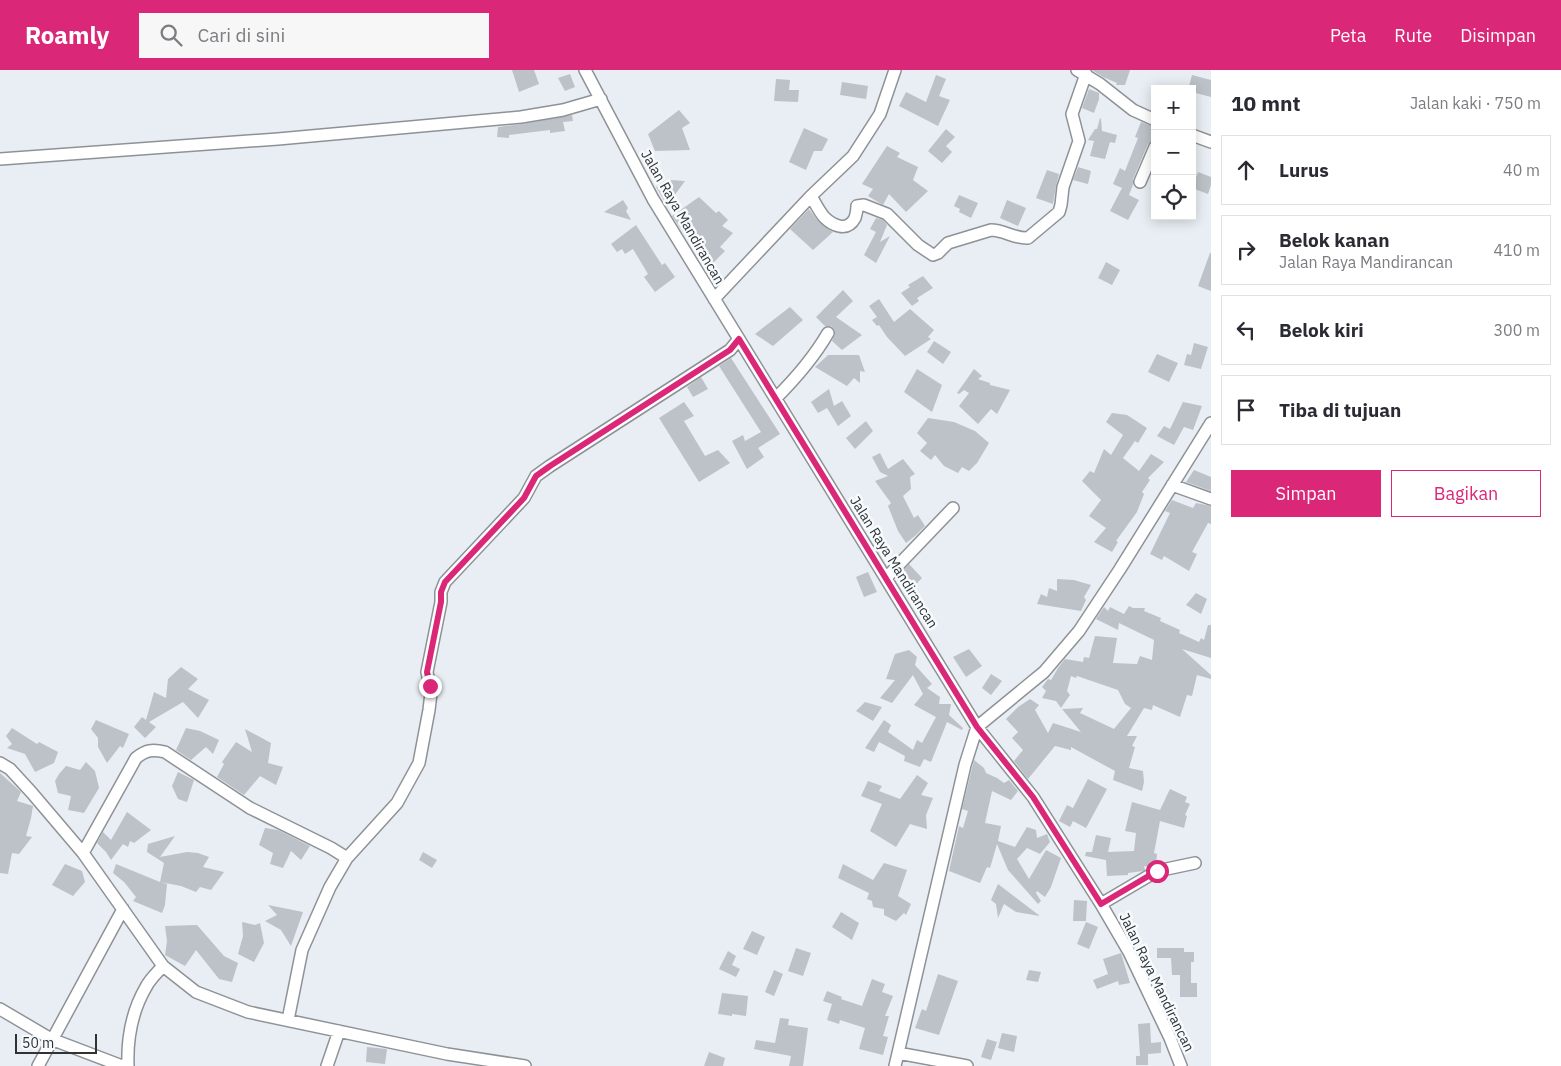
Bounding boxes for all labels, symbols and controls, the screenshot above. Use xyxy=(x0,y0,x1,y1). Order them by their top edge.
search box xyxy=(139,13,489,58)
text: Roamly xyxy=(25,19,109,51)
icon: search xyxy=(157,21,185,49)
text: Cari di sini xyxy=(197,23,285,47)
text: Peta xyxy=(1330,24,1366,47)
text: Rute xyxy=(1394,24,1432,47)
text: Disimpan xyxy=(1460,24,1536,47)
map controls xyxy=(1151,85,1196,220)
button: + xyxy=(1151,85,1196,130)
text: 10 mnt xyxy=(1231,89,1301,117)
text: Jalan kaki · 750 m xyxy=(1410,93,1541,113)
button: − xyxy=(1151,130,1196,175)
street label: Jalan Raya Mandirancan xyxy=(637,147,729,287)
icon: ahead xyxy=(1232,156,1260,184)
text: Lurus xyxy=(1279,158,1329,182)
text: 40 m xyxy=(1503,160,1540,180)
button: locate xyxy=(1151,175,1196,220)
text: Belok kanan xyxy=(1279,228,1390,252)
icon: right xyxy=(1232,236,1260,264)
text: 410 m xyxy=(1493,240,1540,260)
text: Jalan Raya Mandirancan xyxy=(1279,252,1453,272)
icon: left xyxy=(1232,316,1260,344)
text: Belok kiri xyxy=(1279,318,1364,342)
text: 300 m xyxy=(1493,320,1540,340)
icon: arrive xyxy=(1232,396,1260,424)
text: Tiba di tujuan xyxy=(1279,398,1401,422)
button: Simpan xyxy=(1231,470,1381,517)
button: Bagikan xyxy=(1391,470,1541,517)
street label: Jalan Raya Mandirancan xyxy=(846,493,942,631)
route end xyxy=(419,675,442,698)
route start xyxy=(1146,860,1169,883)
street label: Jalan Raya Mandirancan xyxy=(1116,910,1198,1054)
scale bar xyxy=(15,1031,98,1054)
text: 50 m xyxy=(22,1034,54,1052)

